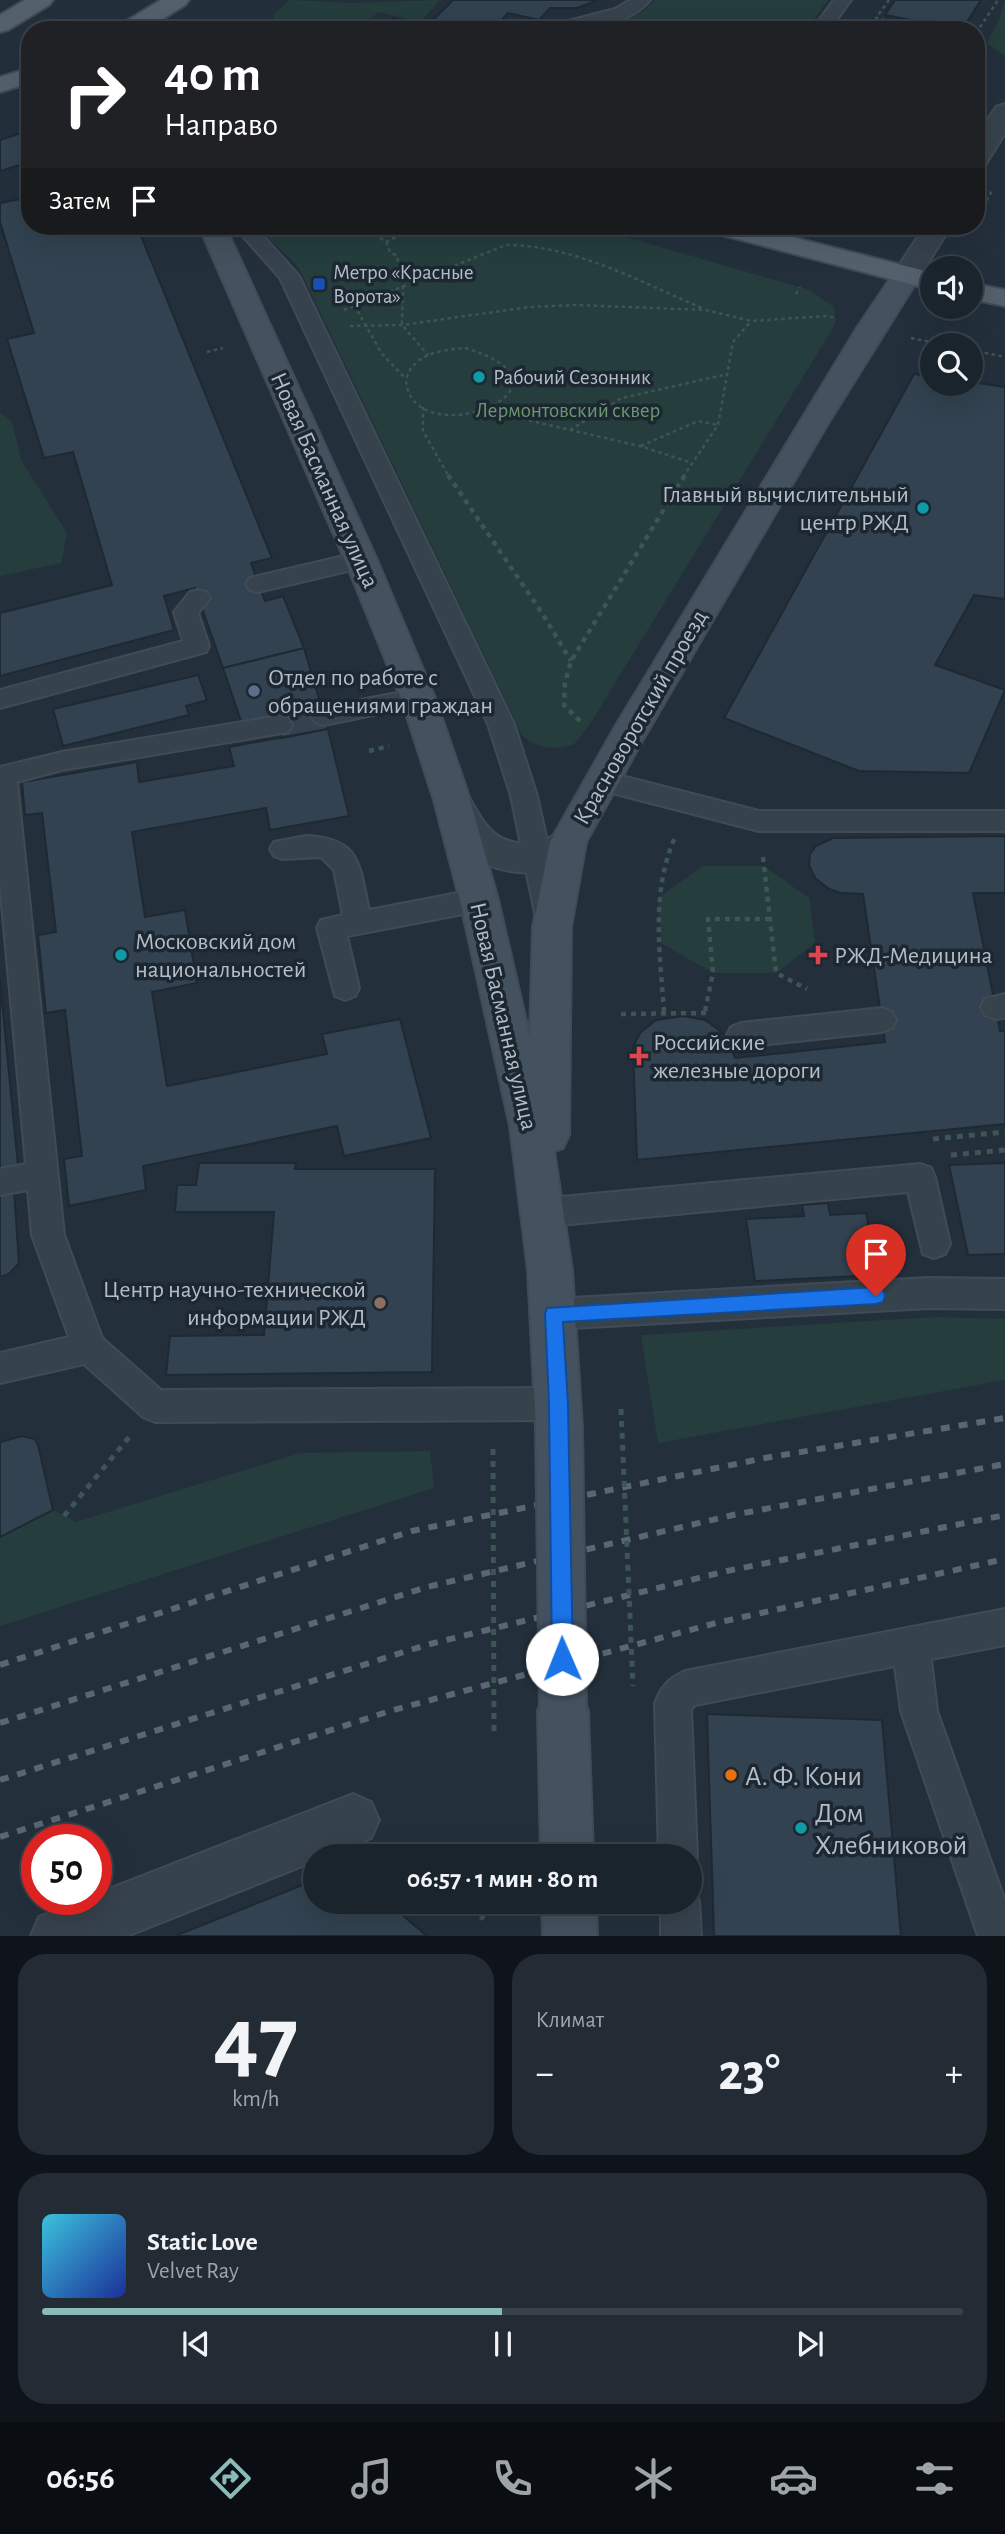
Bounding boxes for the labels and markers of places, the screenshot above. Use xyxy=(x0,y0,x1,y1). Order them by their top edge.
place label: Метро «Красные Ворота» xyxy=(333,262,474,307)
marker: Метро «Красные Ворота» xyxy=(311,276,327,292)
place label: Рабочий Сезонник xyxy=(493,367,651,388)
marker: Рабочий Сезонник xyxy=(471,369,487,385)
place label: Главный вычислительный центр РЖД xyxy=(662,483,909,535)
marker: Главный вычислительный центр РЖД xyxy=(915,500,931,516)
place label: Отдел по работе с обращениями граждан xyxy=(268,666,493,718)
marker: Отдел по работе с обращениями граждан xyxy=(246,683,262,699)
place label: Московский дом национальностей xyxy=(135,930,306,982)
place label: РЖД-Медицина xyxy=(834,944,993,968)
marker: РЖД-Медицина xyxy=(808,945,828,965)
marker: Московский дом национальностей xyxy=(113,947,129,963)
place label: Российские железные дороги xyxy=(653,1031,821,1083)
marker: Российские железные дороги xyxy=(631,1048,647,1064)
pin xyxy=(846,1224,906,1296)
place label: Центр научно-технической информации РЖД xyxy=(103,1278,366,1330)
marker: Центр научно-технической информации РЖД xyxy=(372,1295,388,1311)
place label: А. Ф. Кони xyxy=(745,1763,862,1791)
marker: А. Ф. Кони xyxy=(723,1767,739,1783)
place label: Дом Хлебниковой xyxy=(815,1800,967,1860)
marker: Дом Хлебниковой xyxy=(793,1820,809,1836)

